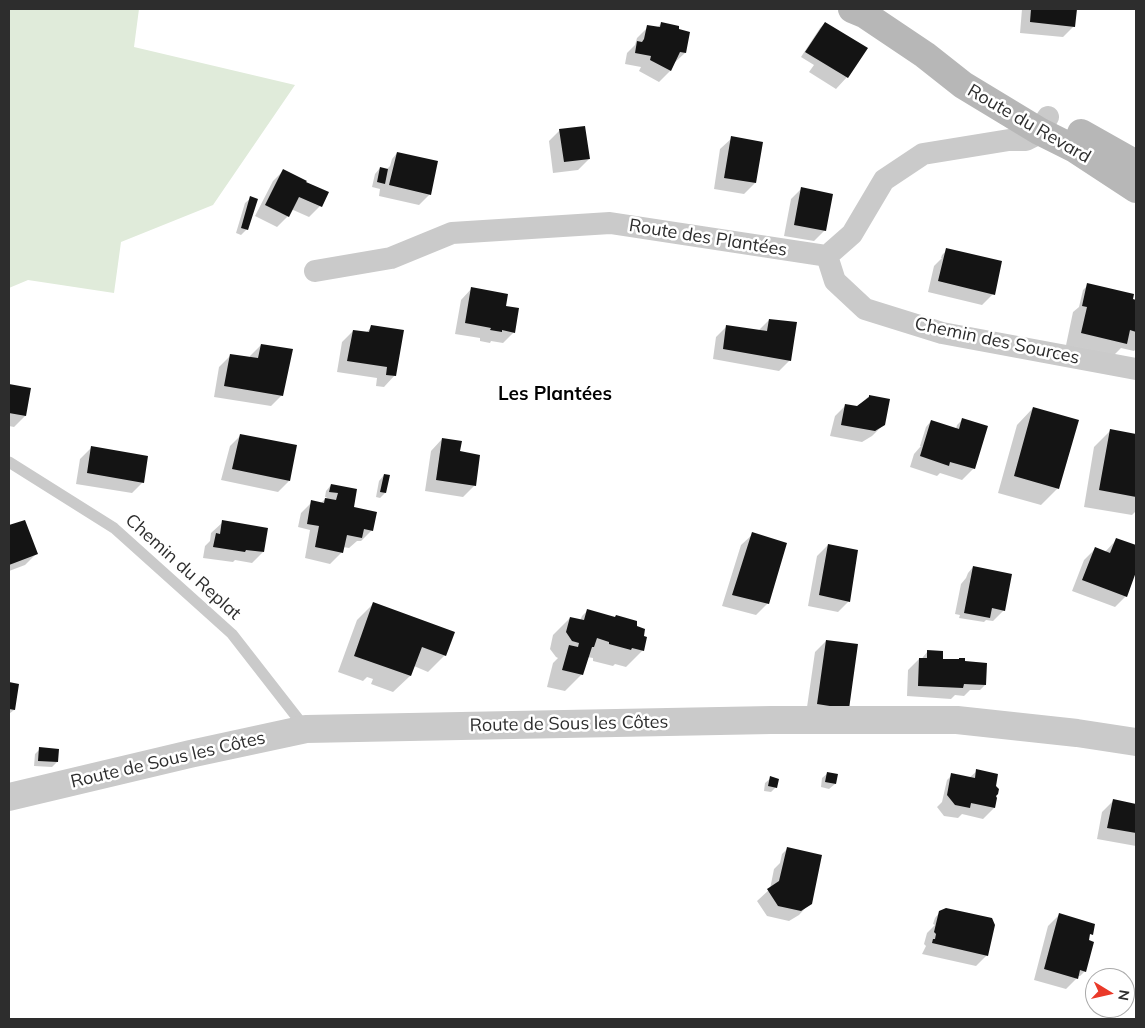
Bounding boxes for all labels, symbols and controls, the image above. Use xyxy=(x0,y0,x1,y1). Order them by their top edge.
street label: Route du Revard xyxy=(963,80,1095,168)
street label: Route des Plantées xyxy=(627,215,789,261)
street label: Chemin des Sources xyxy=(913,313,1081,369)
district label: Les Plantées xyxy=(498,383,612,405)
street label: Chemin du Replat xyxy=(121,509,245,625)
street label: Route de Sous les Côtes xyxy=(469,711,669,737)
street label: Route de Sous les Côtes xyxy=(69,727,267,793)
north arrow xyxy=(1085,968,1135,1018)
text: N xyxy=(1114,989,1134,1002)

